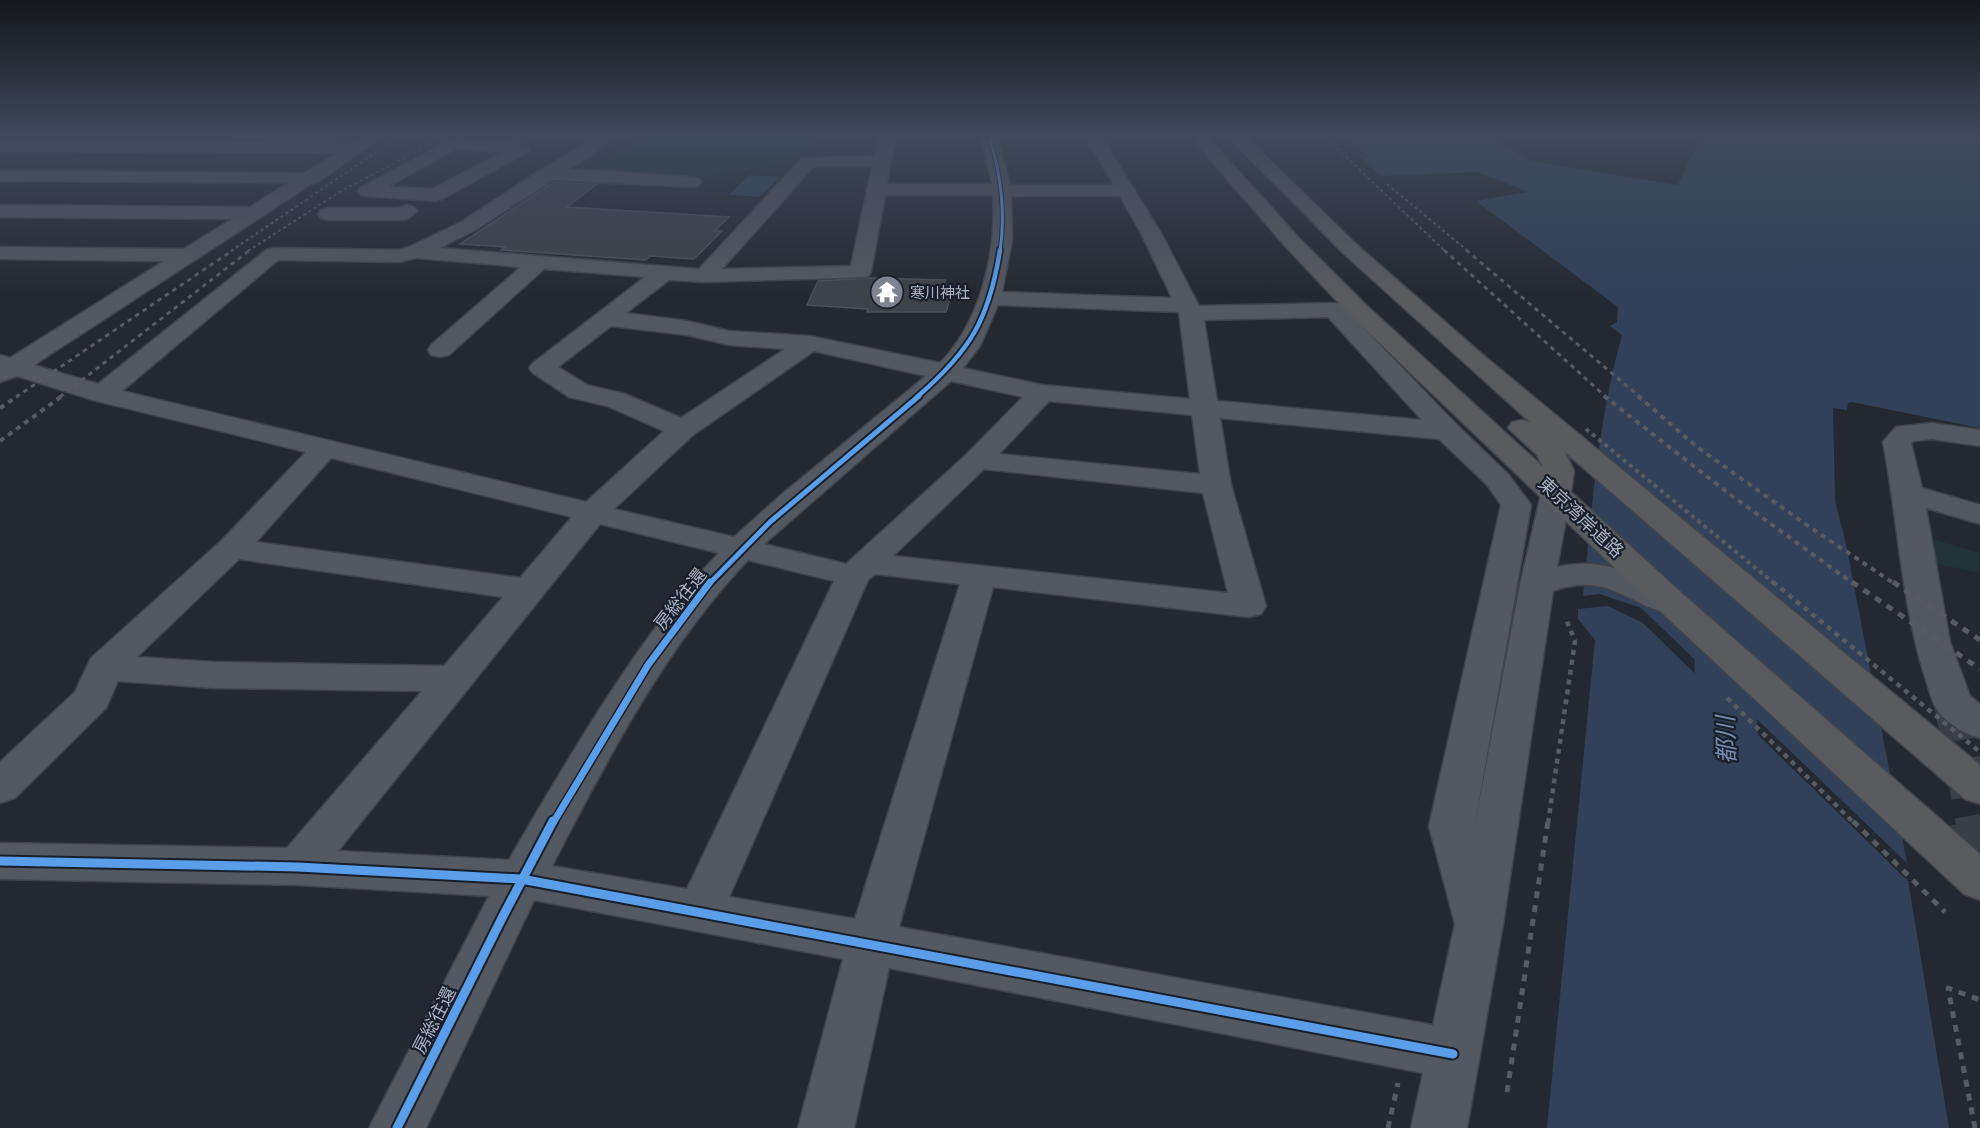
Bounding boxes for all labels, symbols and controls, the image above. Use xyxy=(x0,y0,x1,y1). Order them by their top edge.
temple icon: 寒川神社 xyxy=(869,274,905,310)
place label: 寒川神社 xyxy=(910,283,970,302)
street label: 東京湾岸道路 xyxy=(1534,472,1628,562)
street label: 房総往還 xyxy=(649,564,711,634)
water label: 都川 xyxy=(1710,712,1742,765)
street label: 房総往還 xyxy=(407,983,461,1057)

